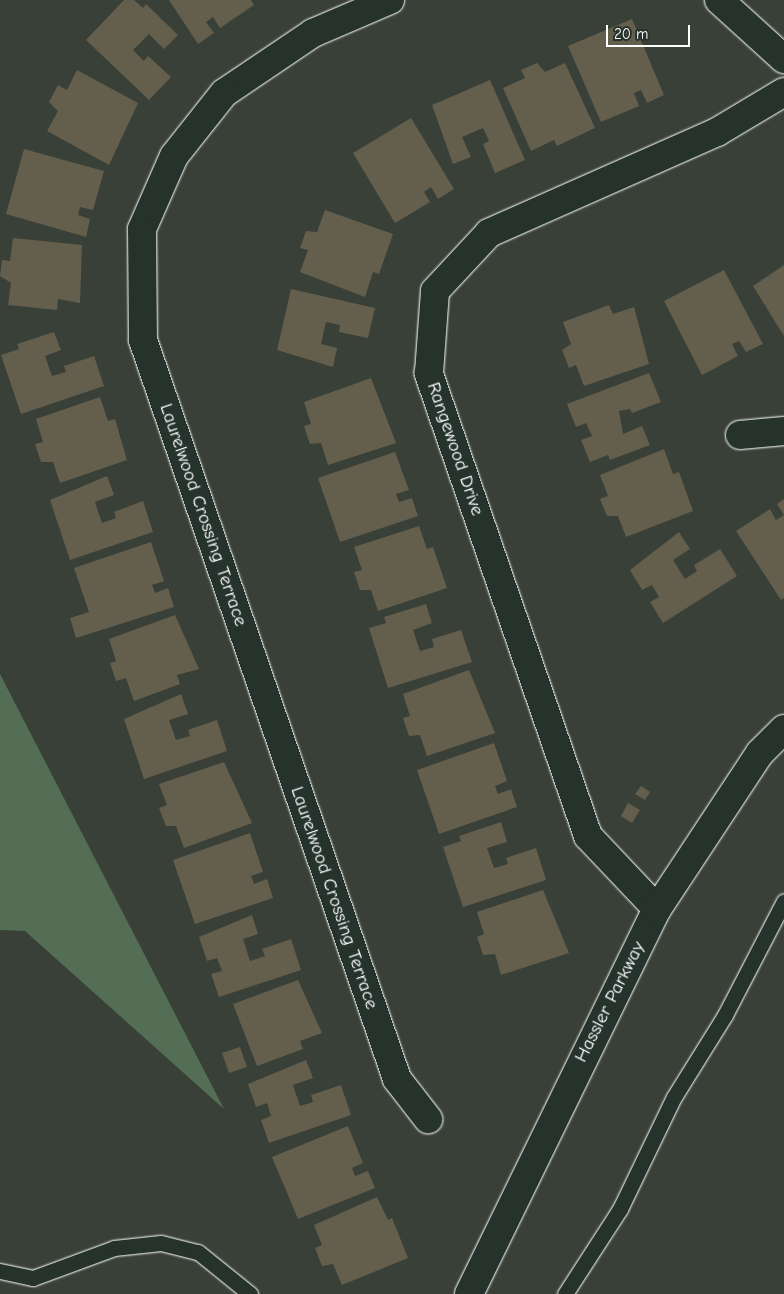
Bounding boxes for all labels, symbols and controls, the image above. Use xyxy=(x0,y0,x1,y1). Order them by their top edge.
scale bar xyxy=(609,15,693,47)
text: 20 m xyxy=(614,25,648,43)
street label: Rangewood Drive xyxy=(422,379,488,519)
street label: Laurelwood Crossing Terrace xyxy=(154,401,252,629)
street label: Laurelwood Crossing Terrace xyxy=(285,784,383,1012)
street label: Hassler Parkway xyxy=(570,938,650,1066)

